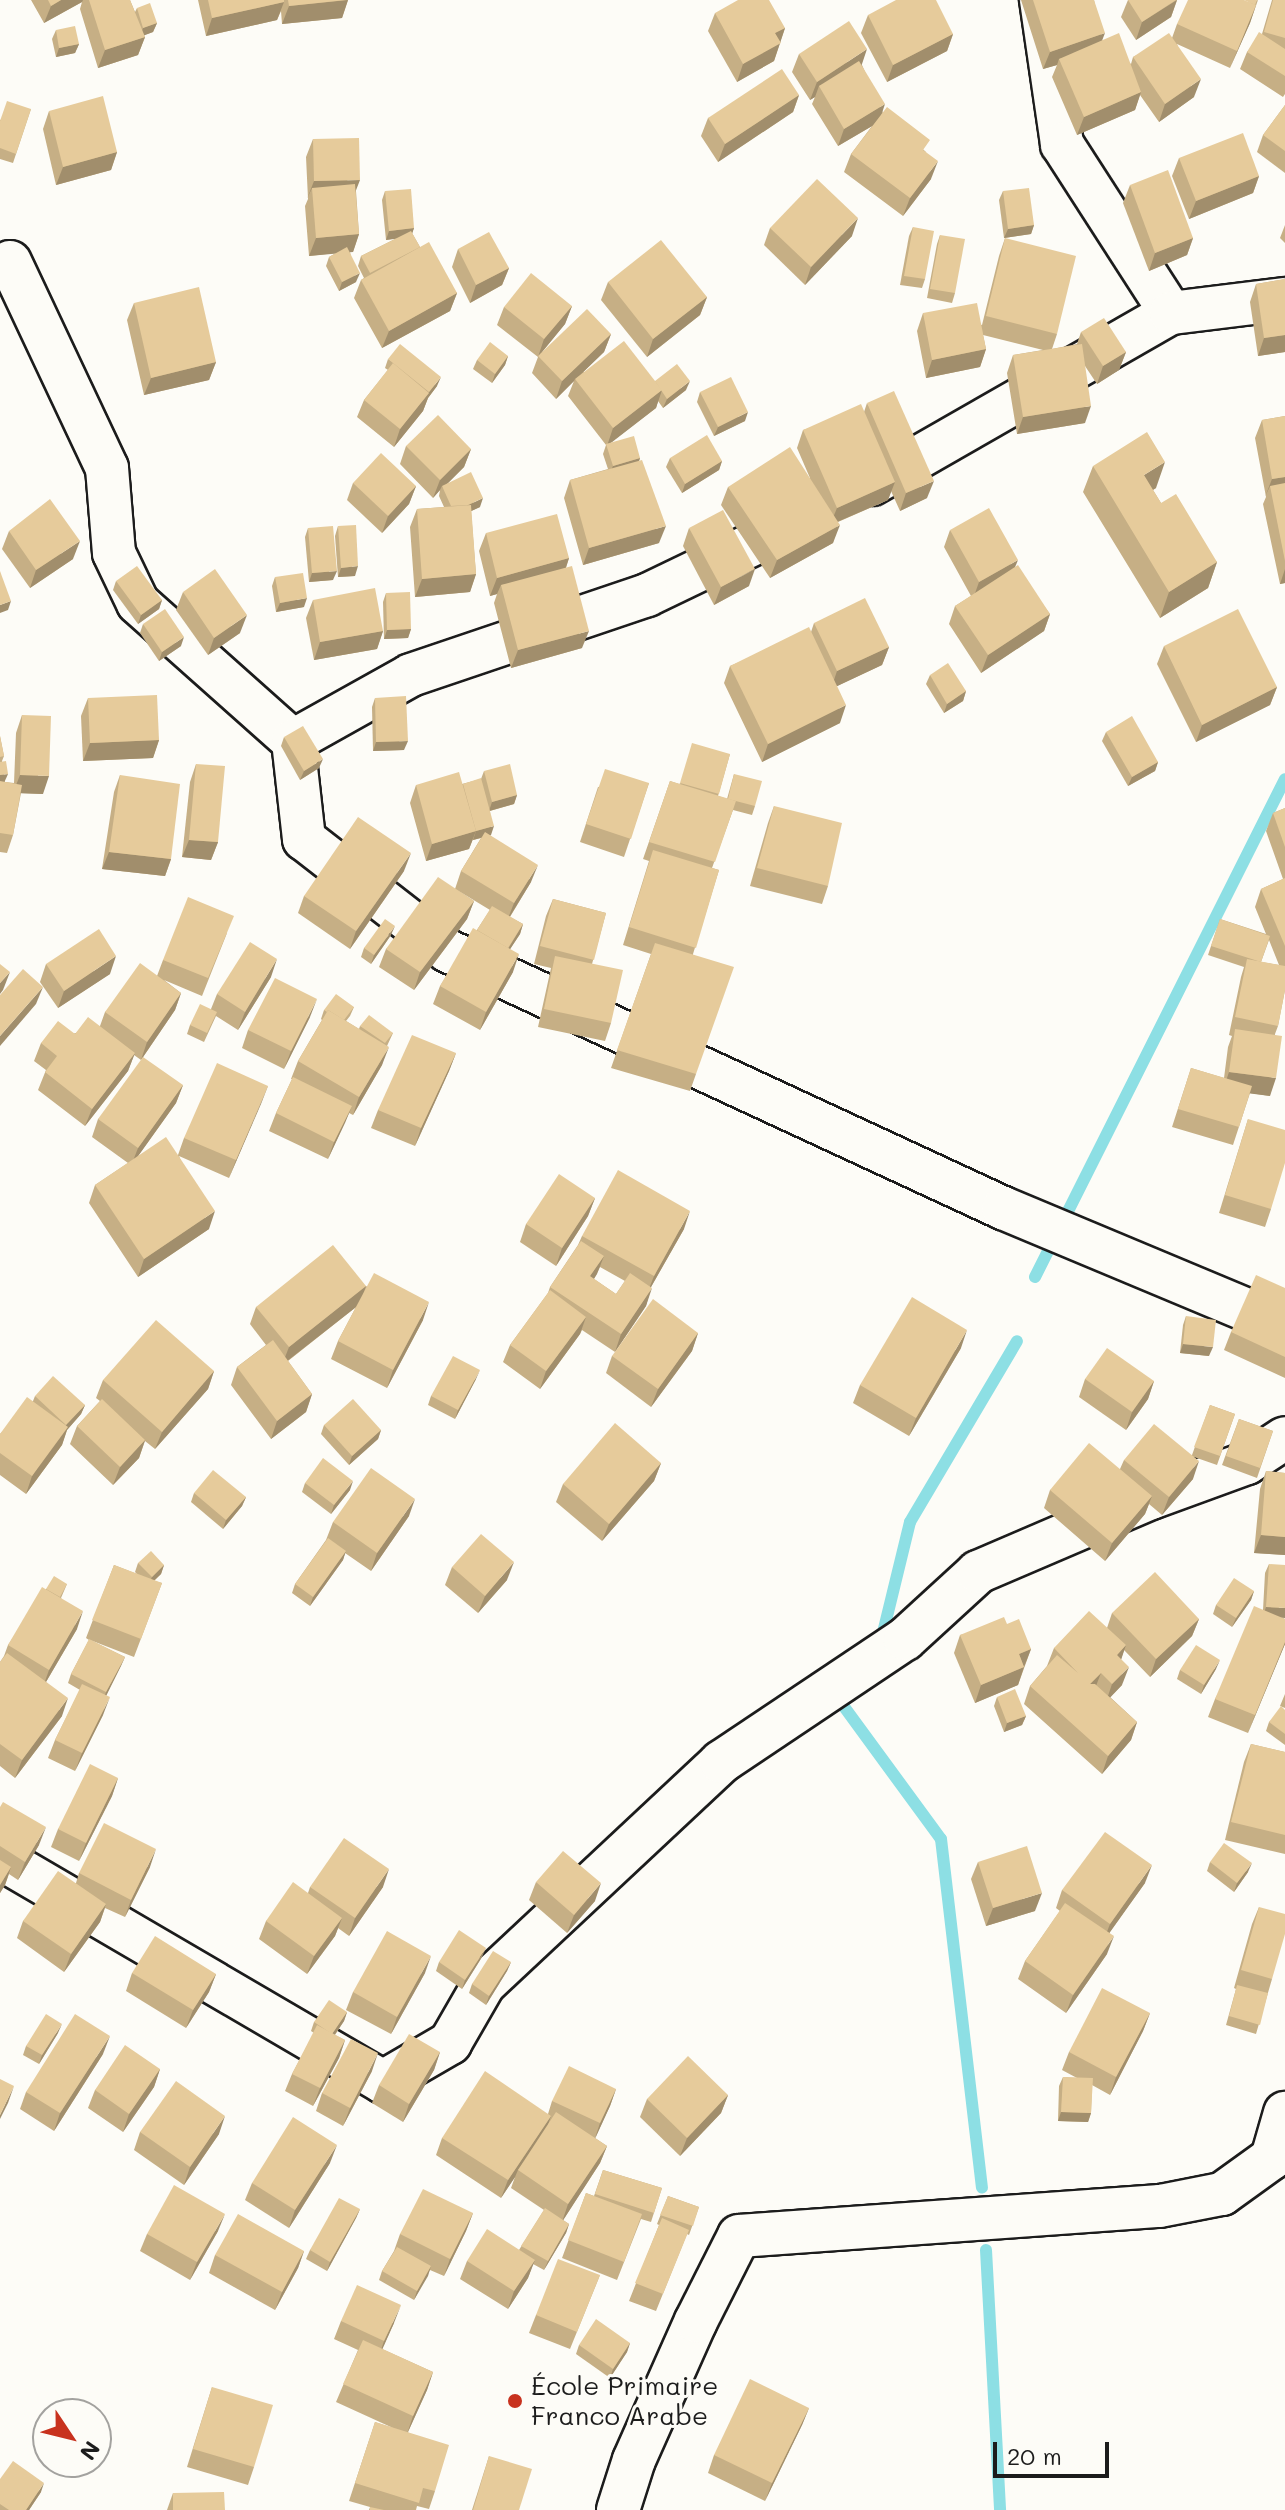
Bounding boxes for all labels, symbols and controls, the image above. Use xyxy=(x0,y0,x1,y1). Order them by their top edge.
place label: École Primaire Franco Arabe xyxy=(531,2370,718,2432)
marker: École Primaire Franco Arabe xyxy=(506,2392,524,2410)
north arrow xyxy=(32,2398,112,2478)
scale bar xyxy=(997,2426,1113,2476)
text: N xyxy=(74,2436,107,2466)
text: 20 m xyxy=(1007,2440,1062,2471)

